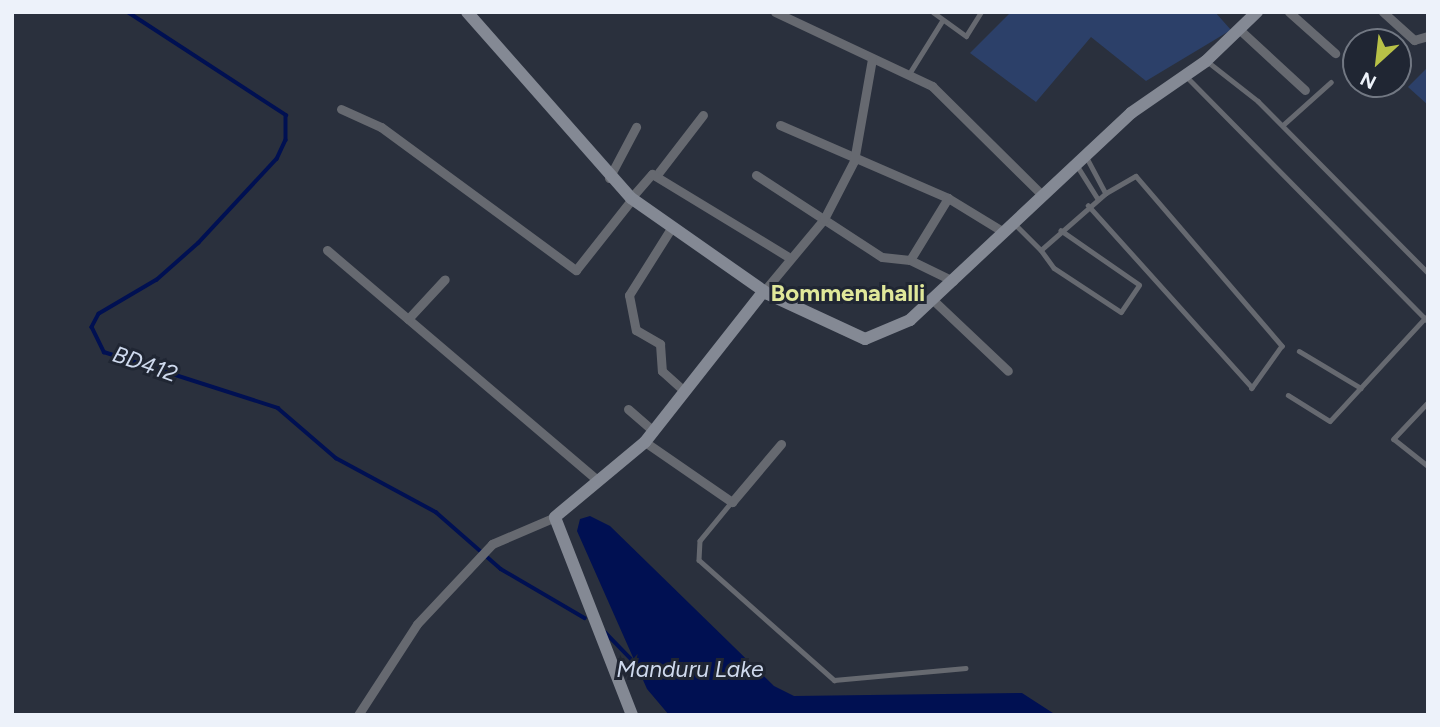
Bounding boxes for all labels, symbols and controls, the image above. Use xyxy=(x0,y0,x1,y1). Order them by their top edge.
north arrow xyxy=(1342,28,1412,98)
text: N xyxy=(1356,67,1380,94)
district label: Bommenahalli xyxy=(771,279,925,307)
water label: BD412 xyxy=(109,340,181,388)
water label: Manduru Lake xyxy=(616,655,764,683)

